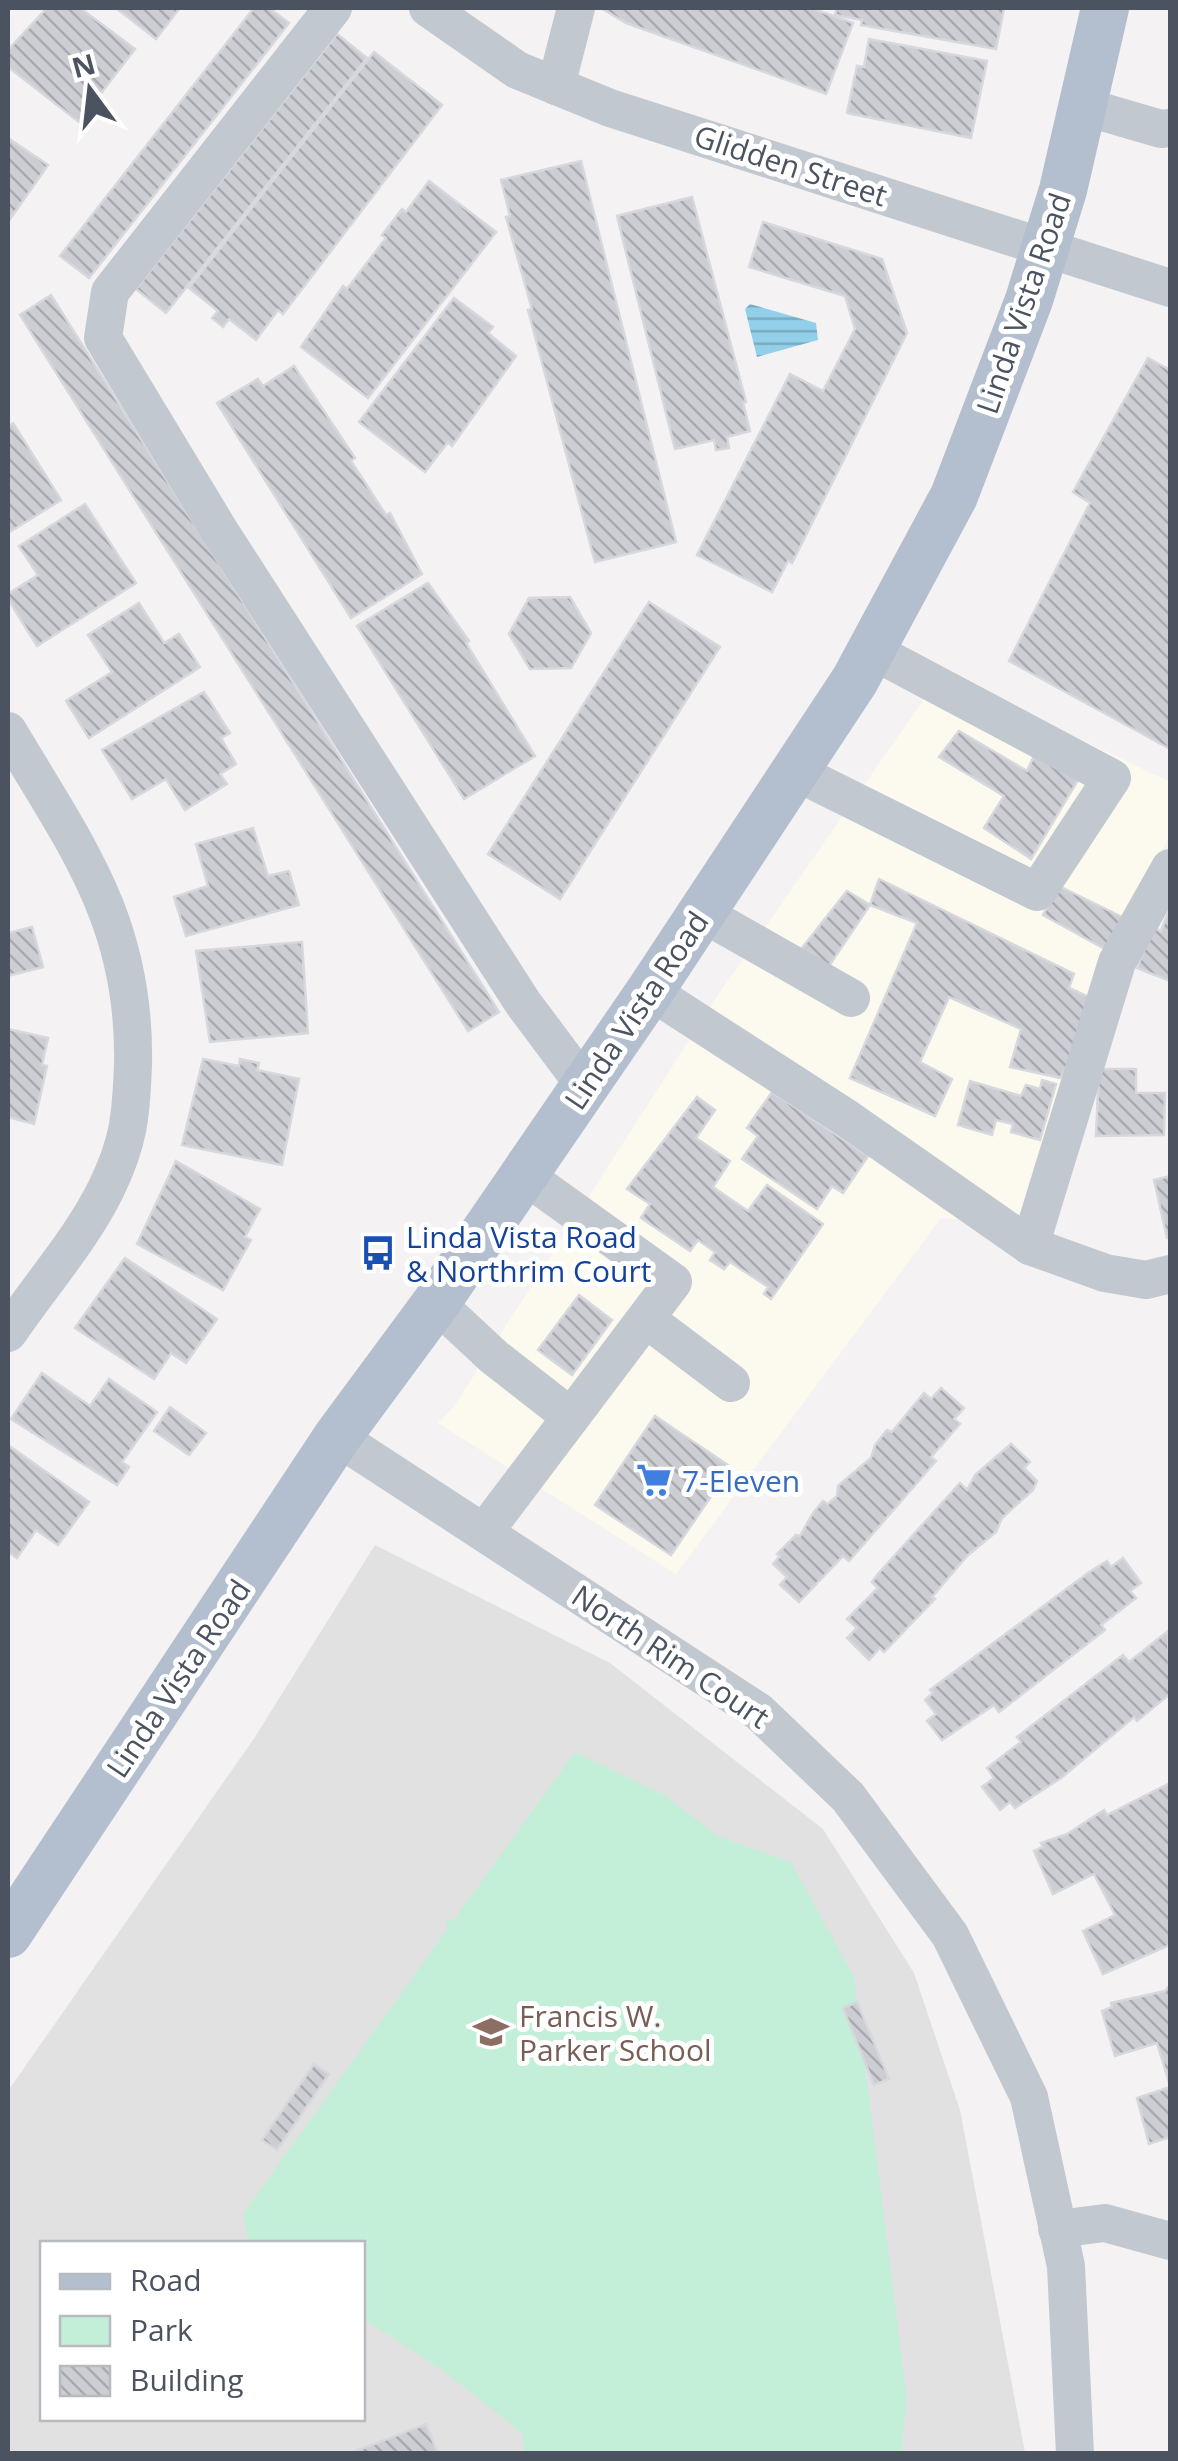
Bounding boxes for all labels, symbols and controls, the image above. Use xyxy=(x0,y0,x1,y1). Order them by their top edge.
north arrow xyxy=(40,40,140,140)
text: N xyxy=(67,44,99,86)
street label: Glidden Street xyxy=(689,115,893,215)
street label: Linda Vista Road xyxy=(966,187,1080,419)
street label: Linda Vista Road xyxy=(554,903,718,1117)
place label: Linda Vista Road & Northrim Court xyxy=(406,1216,651,1291)
bus stop icon: Linda Vista Road & Northrim Court xyxy=(359,1234,397,1272)
place label: 7-Eleven xyxy=(682,1460,800,1501)
supermarket icon: 7-Eleven xyxy=(635,1461,673,1499)
street label: Linda Vista Road xyxy=(96,1571,260,1785)
street label: North Rim Court xyxy=(564,1575,778,1737)
place label: Francis W. Parker School xyxy=(519,1995,712,2070)
school or university icon: Francis W. Parker School xyxy=(472,2013,510,2051)
legend xyxy=(40,2241,365,2421)
text: Road xyxy=(130,2259,202,2300)
text: Park xyxy=(130,2309,193,2350)
text: Building xyxy=(130,2359,244,2400)

